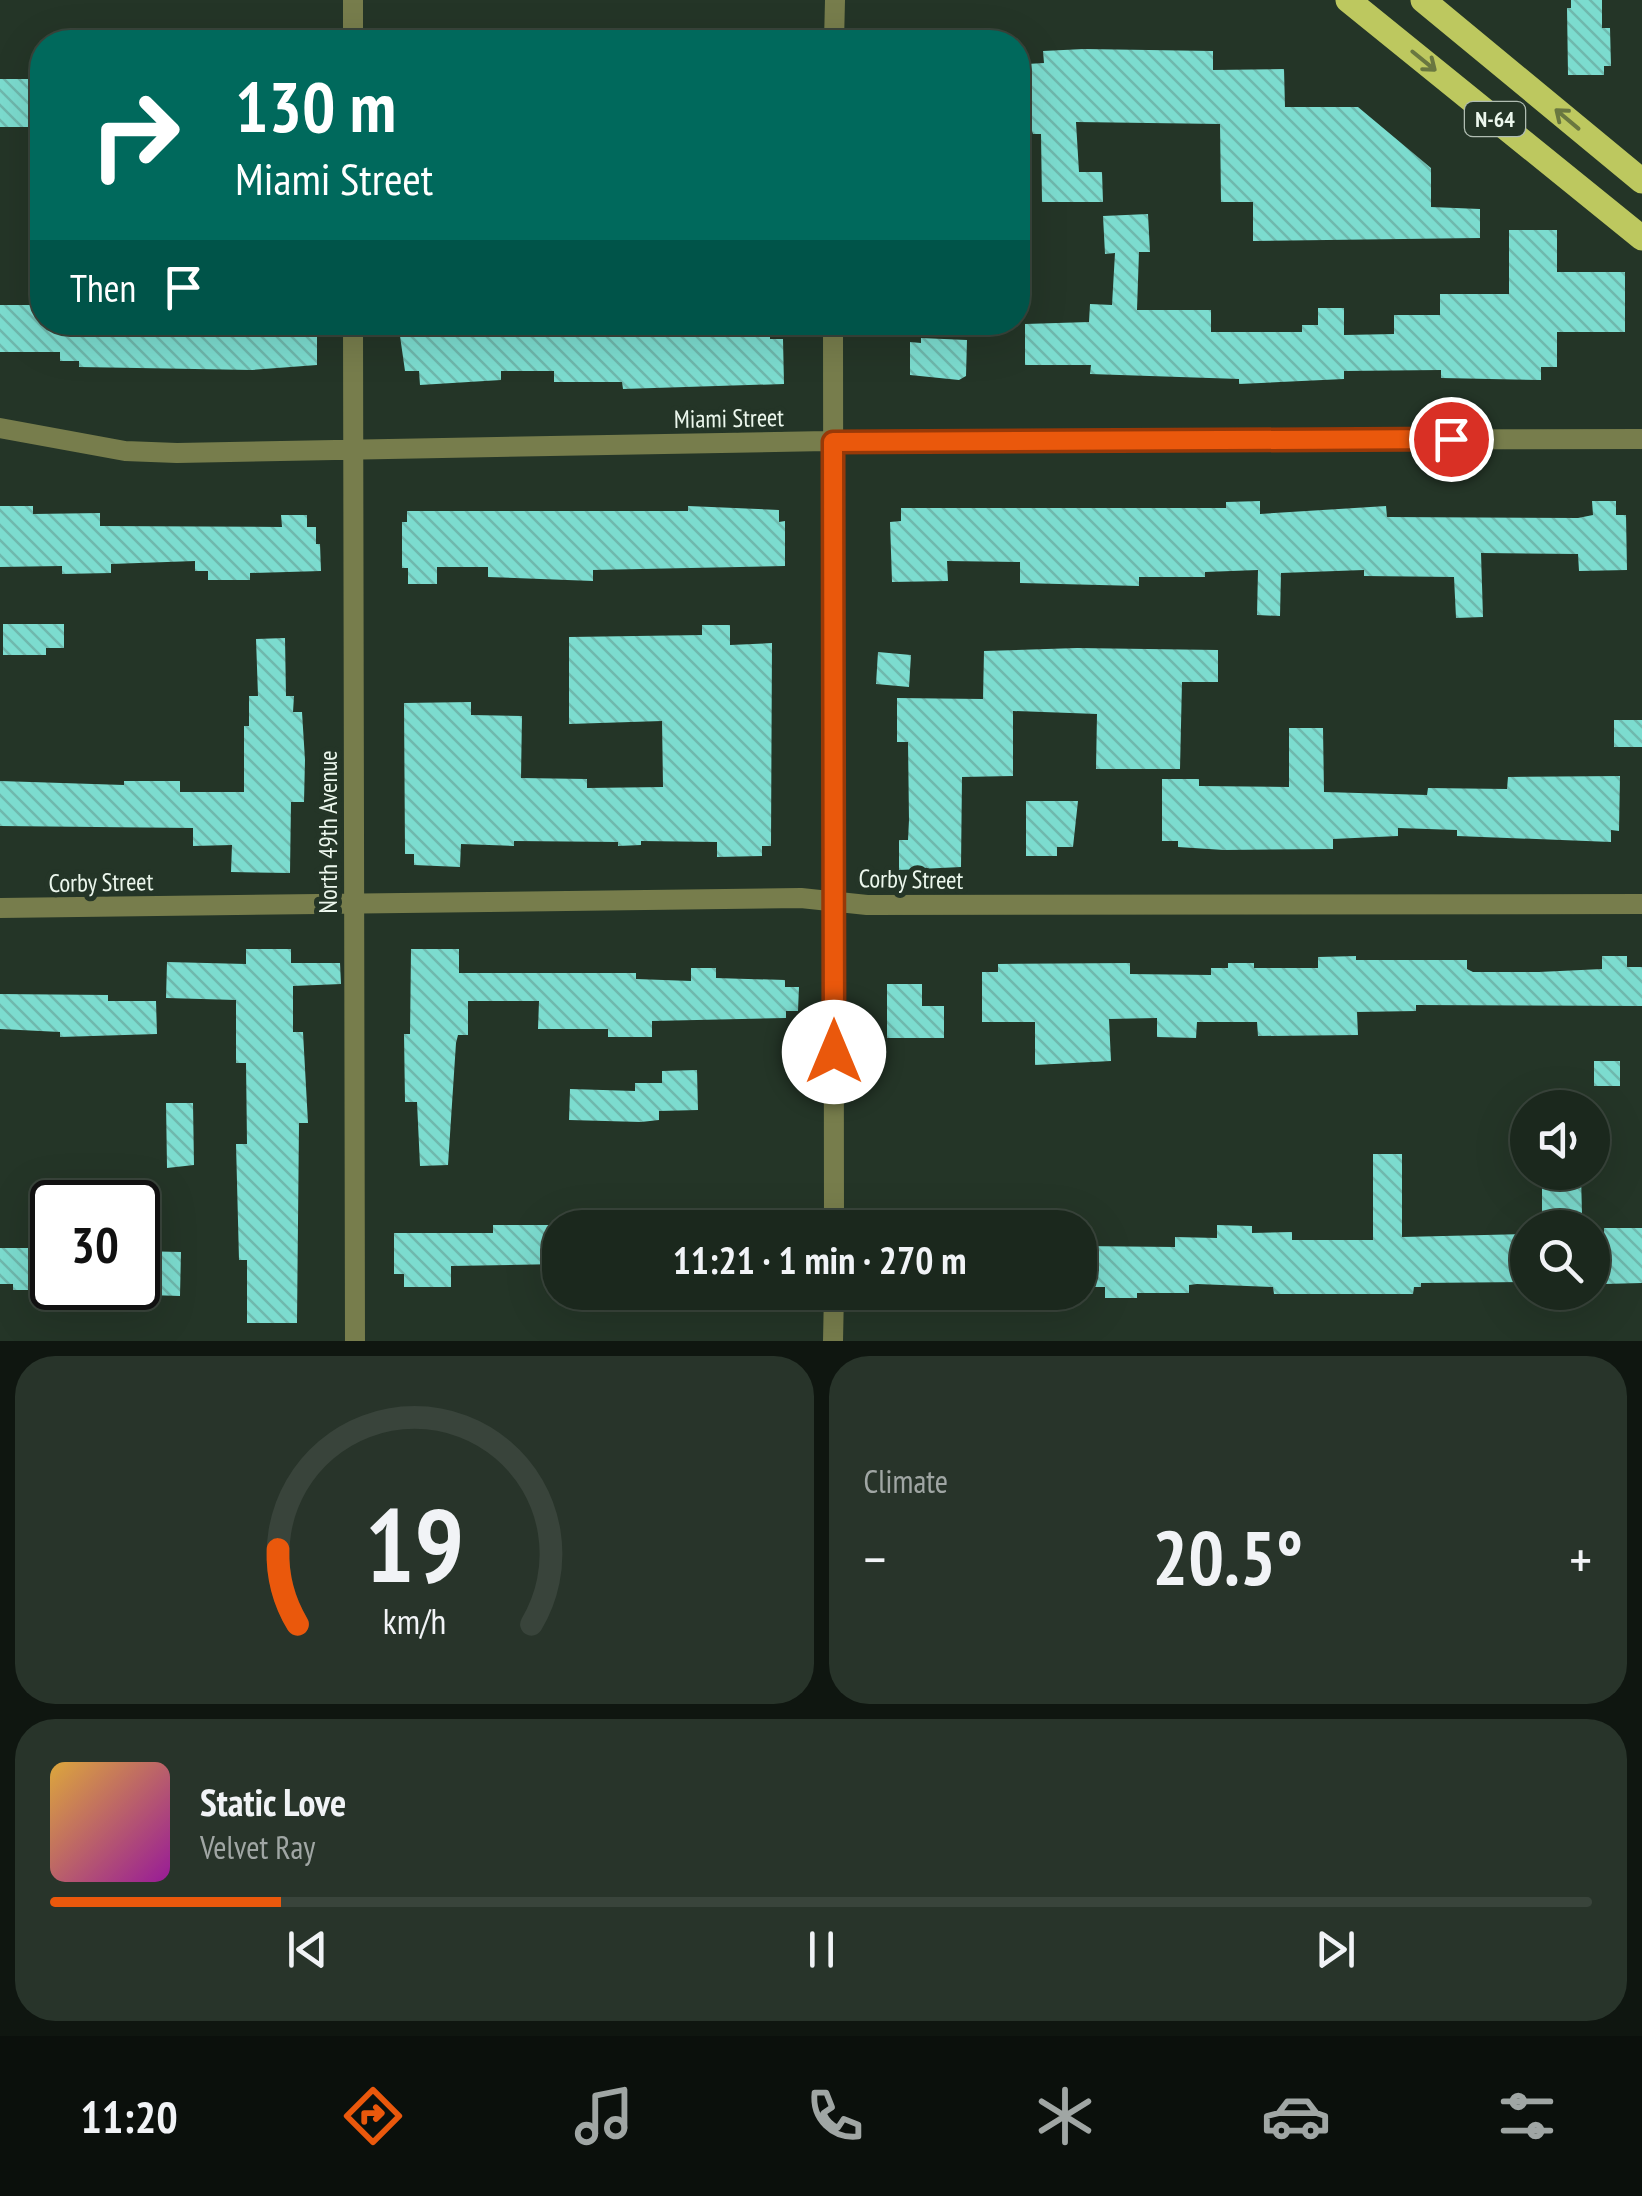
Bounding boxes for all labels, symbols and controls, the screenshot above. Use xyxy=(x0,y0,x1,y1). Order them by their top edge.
one-way arrow xyxy=(1410,50,1437,71)
text: 130 m xyxy=(235,61,396,151)
icon: right xyxy=(70,70,200,200)
road number: N-64 xyxy=(1465,102,1525,136)
one-way arrow xyxy=(1554,108,1580,130)
text: Miami Street xyxy=(235,149,433,207)
icon: arrive xyxy=(156,260,211,315)
text: Then xyxy=(70,263,136,312)
pin xyxy=(1409,397,1494,482)
street label: Miami Street xyxy=(674,401,784,435)
icon: arrive xyxy=(1424,412,1479,467)
street label: North 49th Avenue xyxy=(312,750,344,914)
street label: Corby Street xyxy=(858,862,964,896)
street label: Corby Street xyxy=(48,865,154,899)
position arrow xyxy=(782,1000,886,1104)
map controls xyxy=(1510,1090,1610,1310)
button: sound xyxy=(1510,1090,1610,1190)
speed limit sign: 30 xyxy=(30,1180,160,1310)
button: search xyxy=(1510,1210,1610,1310)
text: 11:21 · 1 min · 270 m xyxy=(673,1235,966,1284)
text: Climate xyxy=(864,1460,948,1502)
text: 19 xyxy=(365,1476,464,1611)
text: 20.5° xyxy=(1152,1509,1303,1606)
text: − xyxy=(864,1523,886,1594)
text: + xyxy=(1569,1523,1592,1594)
text: km/h xyxy=(383,1598,446,1644)
text: Static Love xyxy=(200,1777,346,1826)
text: Velvet Ray xyxy=(200,1826,315,1868)
icon: previous xyxy=(280,1922,335,1977)
icon: pause xyxy=(794,1922,849,1977)
icon: next xyxy=(1308,1922,1363,1977)
icon: directions xyxy=(338,2081,408,2151)
icon: music xyxy=(569,2081,639,2151)
icon: phone xyxy=(800,2081,870,2151)
icon: climate xyxy=(1030,2081,1100,2151)
icon: car xyxy=(1261,2081,1331,2151)
icon: filters xyxy=(1492,2081,1562,2151)
text: 11:20 xyxy=(80,2087,178,2145)

